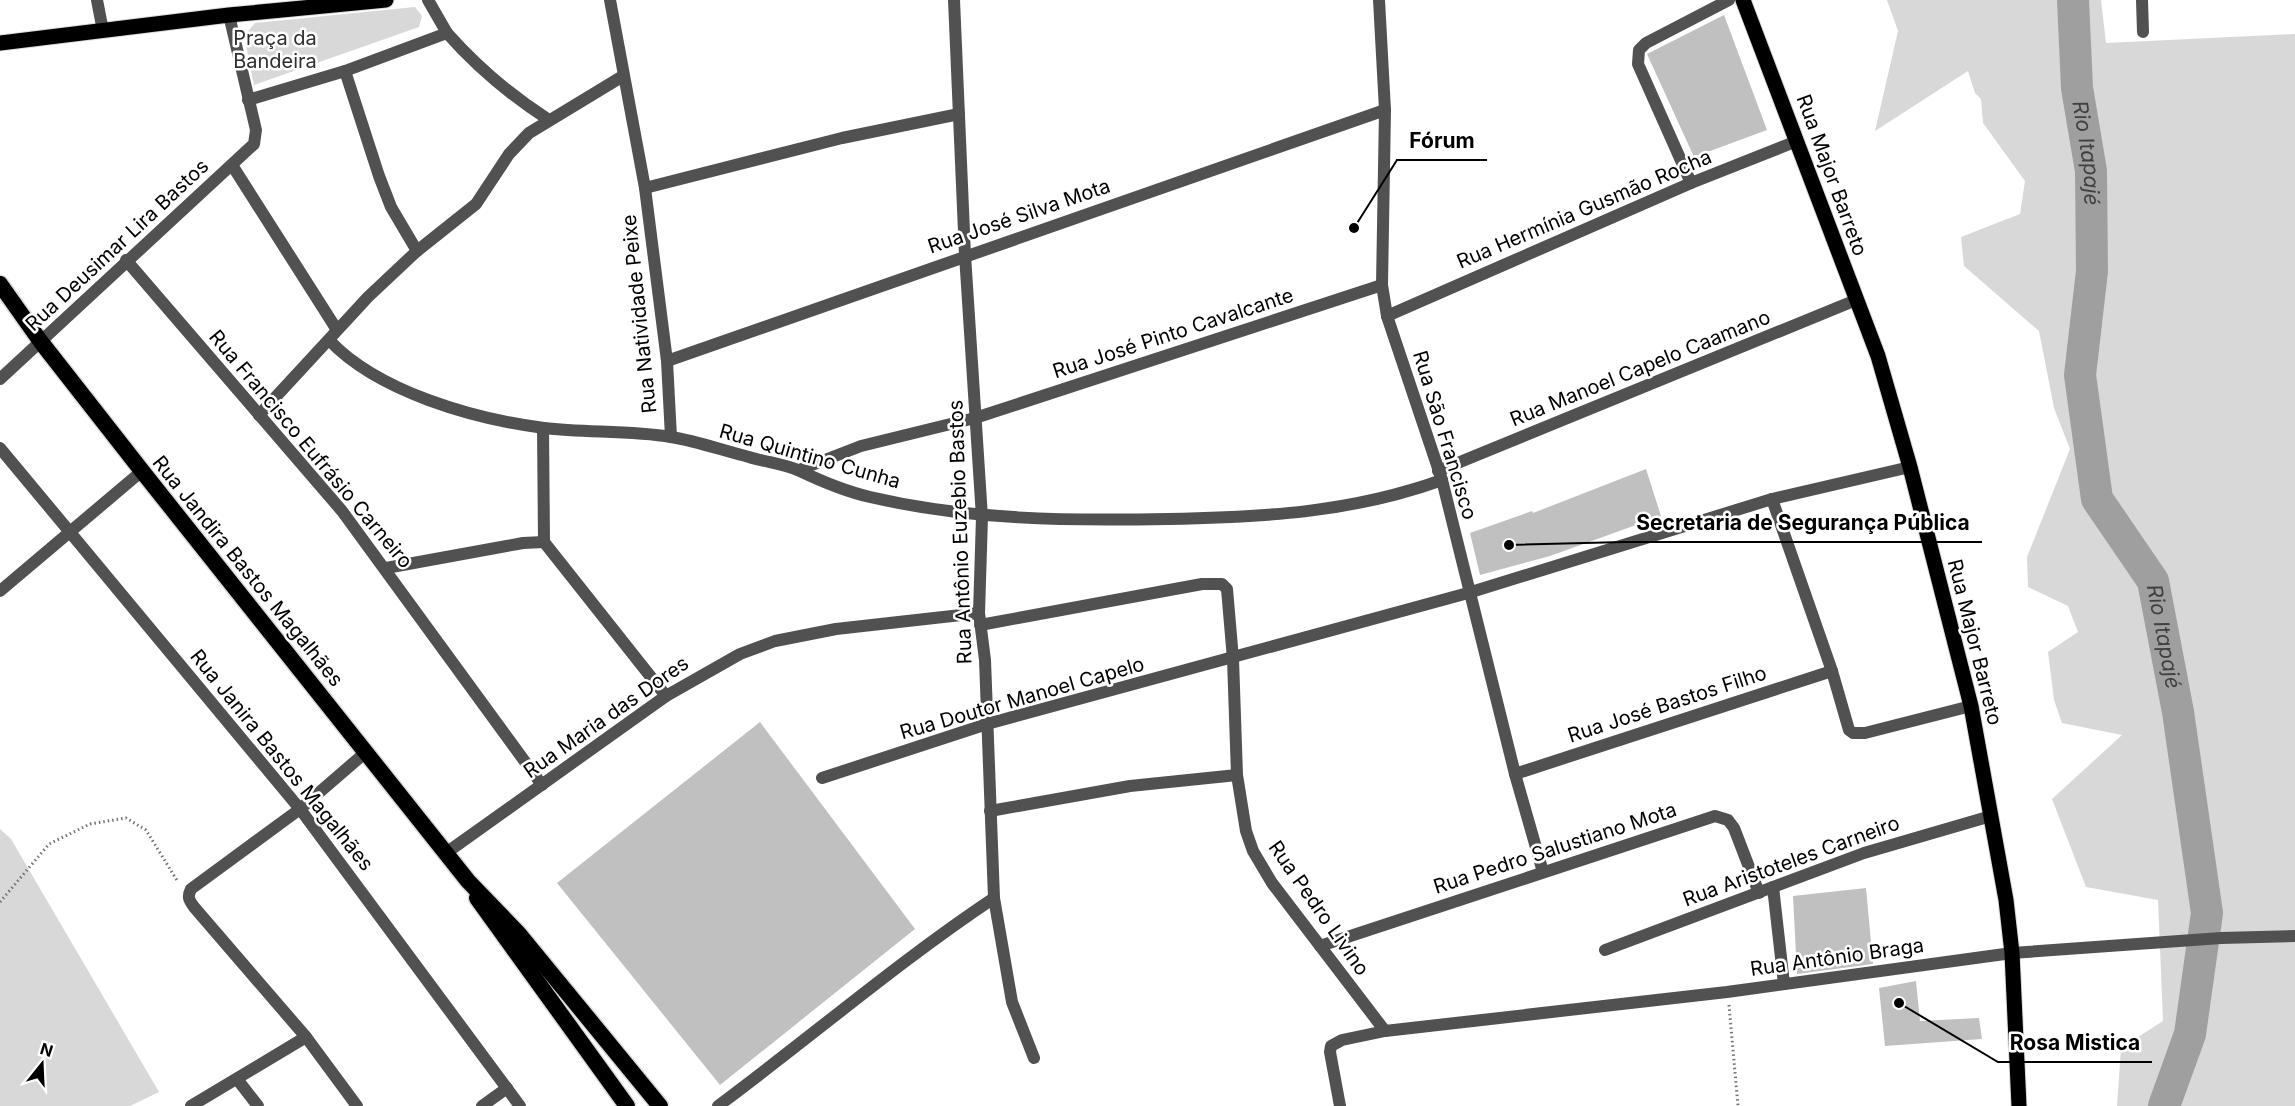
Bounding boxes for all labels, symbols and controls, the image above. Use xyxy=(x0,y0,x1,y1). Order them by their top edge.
park label: Praça da Bandeira xyxy=(233,26,317,73)
street label: Rua Major Barreto xyxy=(1792,91,1872,259)
water label: Rio Itapajé xyxy=(2067,99,2105,206)
callout: Fórum xyxy=(1397,121,1487,160)
text: Fórum xyxy=(1409,128,1475,153)
street label: Rua Hermínia Gusmão Rocha xyxy=(1453,144,1715,274)
street label: Rua Deusimar Lira Bastos xyxy=(21,154,213,336)
street label: Rua José Silva Mota xyxy=(925,174,1113,258)
street label: Rua Natividade Peixe xyxy=(617,213,661,415)
street label: Rua José Pinto Cavalcante xyxy=(1050,283,1296,383)
street label: Rua Manoel Capelo Caamano xyxy=(1506,305,1774,431)
street label: Rua Francisco Eufrásio Carneiro xyxy=(204,325,418,573)
street label: Rua São Francisco xyxy=(1408,348,1482,522)
street label: Rua Antônio Euzebio Bastos xyxy=(943,399,977,665)
street label: Rua Quintino Cunha xyxy=(717,419,903,493)
street label: Rua Jandira Bastos Magalhães xyxy=(147,451,349,691)
callout: Secretaria de Segurança Pública xyxy=(1624,503,1982,542)
text: Secretaria de Segurança Pública xyxy=(1636,510,1970,535)
street label: Rua Major Barreto xyxy=(1943,557,2007,727)
water label: Rio Itapajé xyxy=(2142,582,2186,691)
street label: Rua Janira Bastos Magalhães xyxy=(185,645,379,875)
street label: Rua Maria das Dores xyxy=(519,651,693,783)
street label: Rua Doutor Manoel Capelo xyxy=(897,652,1147,744)
street label: Rua José Bastos Filho xyxy=(1565,661,1769,747)
street label: Rua Pedro Salustiano Mota xyxy=(1430,797,1680,899)
street label: Rua Aristoteles Carneiro xyxy=(1679,811,1903,911)
street label: Rua Pedro Livino xyxy=(1264,836,1374,980)
street label: Rua Antônio Braga xyxy=(1749,933,1925,981)
callout: Rosa Mistica xyxy=(1998,1023,2152,1062)
text: Rosa Mistica xyxy=(2010,1030,2140,1055)
north arrow xyxy=(12,1034,72,1094)
text: N xyxy=(38,1038,56,1061)

